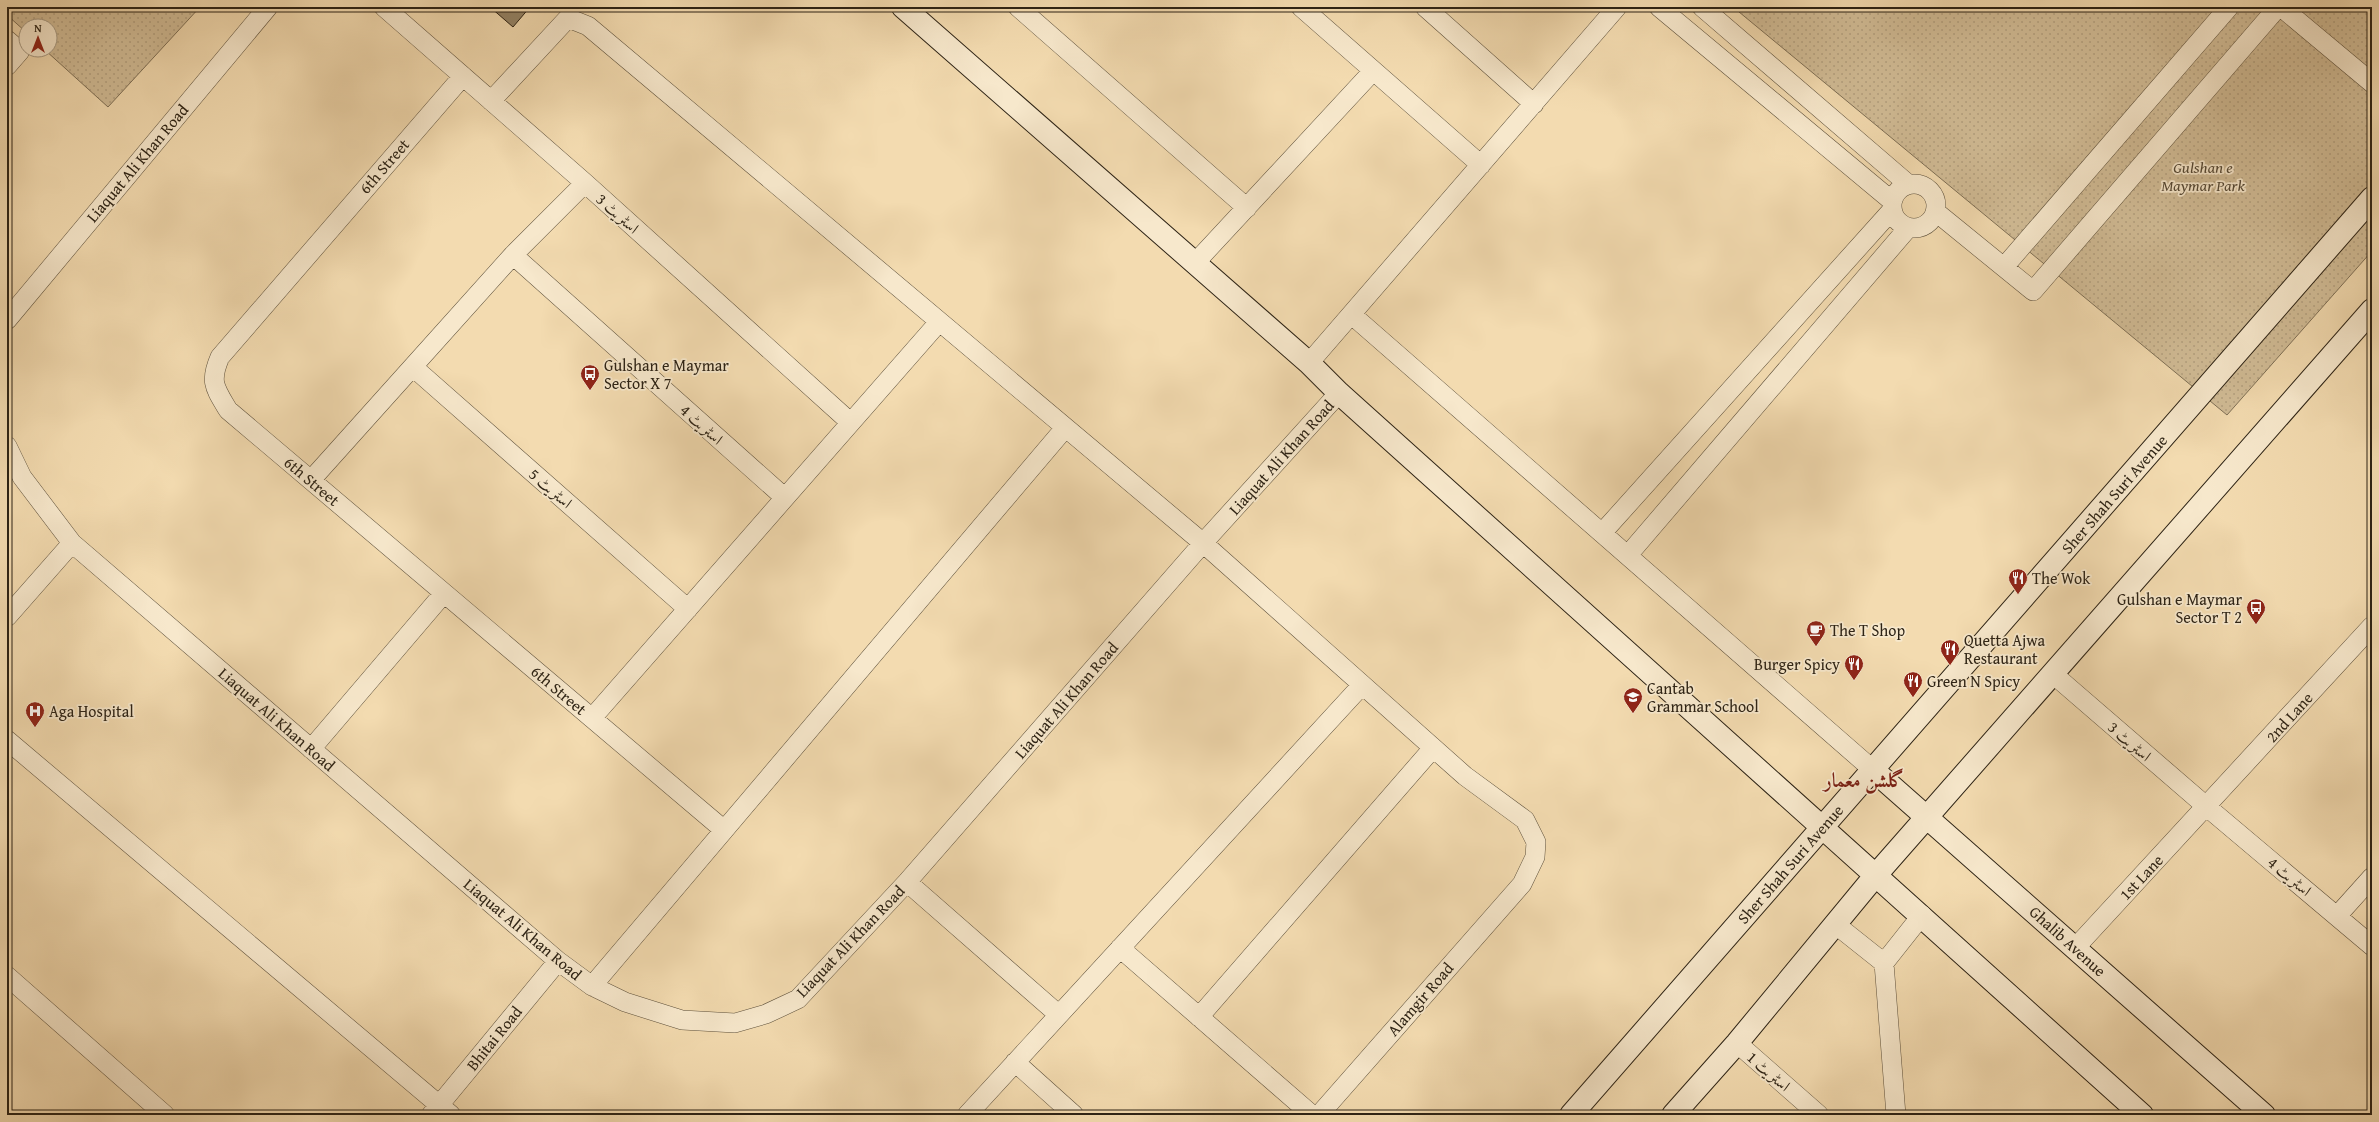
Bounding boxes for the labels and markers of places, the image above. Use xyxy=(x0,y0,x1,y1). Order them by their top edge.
place label: Gulshan e Maymar Sector X 7 xyxy=(604,353,729,395)
bus stop icon: Gulshan e Maymar Sector X 7 xyxy=(579,363,601,391)
place label: The Wok xyxy=(2032,566,2091,590)
restaurant icon: The Wok xyxy=(2007,567,2029,595)
place label: Gulshan e Maymar Sector T 2 xyxy=(2117,587,2242,629)
bus stop icon: Gulshan e Maymar Sector T 2 xyxy=(2245,597,2267,625)
place label: The T Shop xyxy=(1830,618,1905,642)
cafe icon: The T Shop xyxy=(1805,619,1827,647)
place label: Quetta Ajwa Restaurant xyxy=(1964,628,2045,670)
restaurant icon: Quetta Ajwa Restaurant xyxy=(1939,638,1961,666)
place label: Burger Spicy xyxy=(1754,652,1840,676)
restaurant icon: Burger Spicy xyxy=(1843,653,1865,681)
place label: Green N Spicy xyxy=(1927,669,2020,693)
restaurant icon: Green N Spicy xyxy=(1902,670,1924,698)
place label: Cantab Grammar School xyxy=(1647,676,1759,718)
school or university icon: Cantab Grammar School xyxy=(1622,686,1644,714)
place label: Aga Hospital xyxy=(49,699,134,723)
hospital icon: Aga Hospital xyxy=(24,700,46,728)

